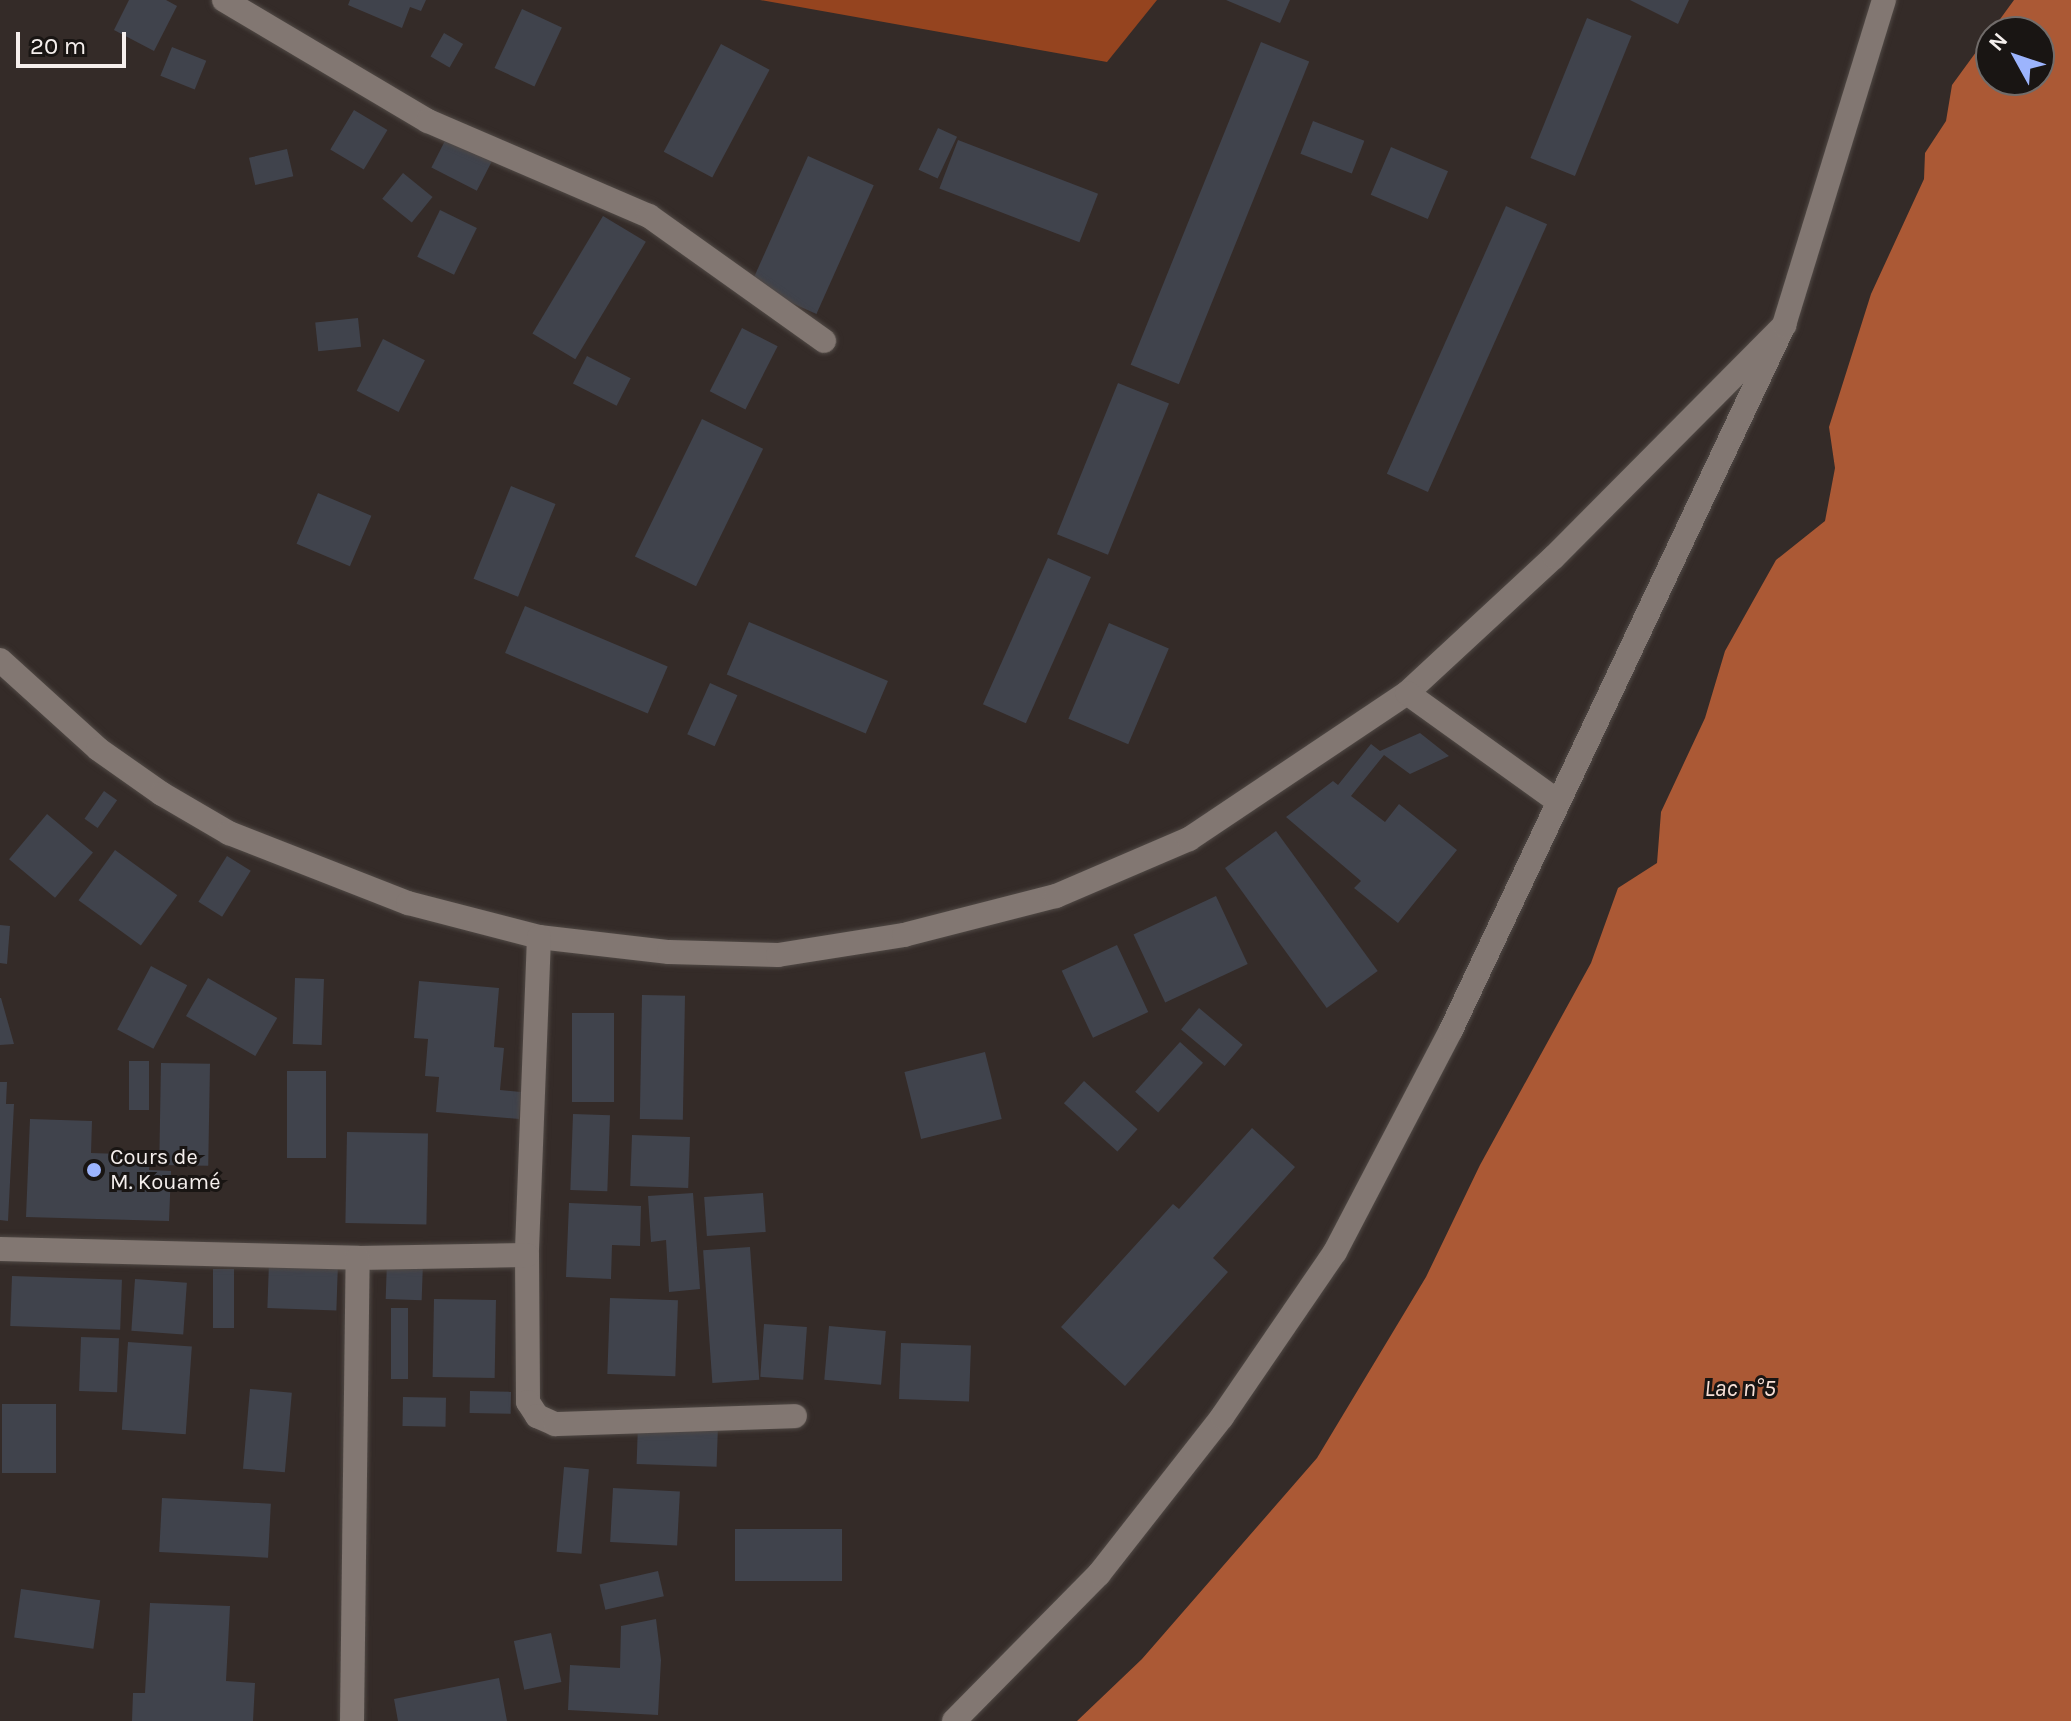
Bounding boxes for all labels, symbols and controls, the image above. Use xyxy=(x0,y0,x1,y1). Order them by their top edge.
scale bar xyxy=(20,16,130,66)
north arrow xyxy=(1975,16,2055,96)
text: N xyxy=(1983,27,2013,56)
text: 20 m xyxy=(30,32,86,60)
place label: Cours de M. Kouamé xyxy=(110,1144,220,1196)
marker: Cours de M. Kouamé xyxy=(85,1161,103,1179)
water label: Lac n°5 xyxy=(1704,1375,1776,1403)

